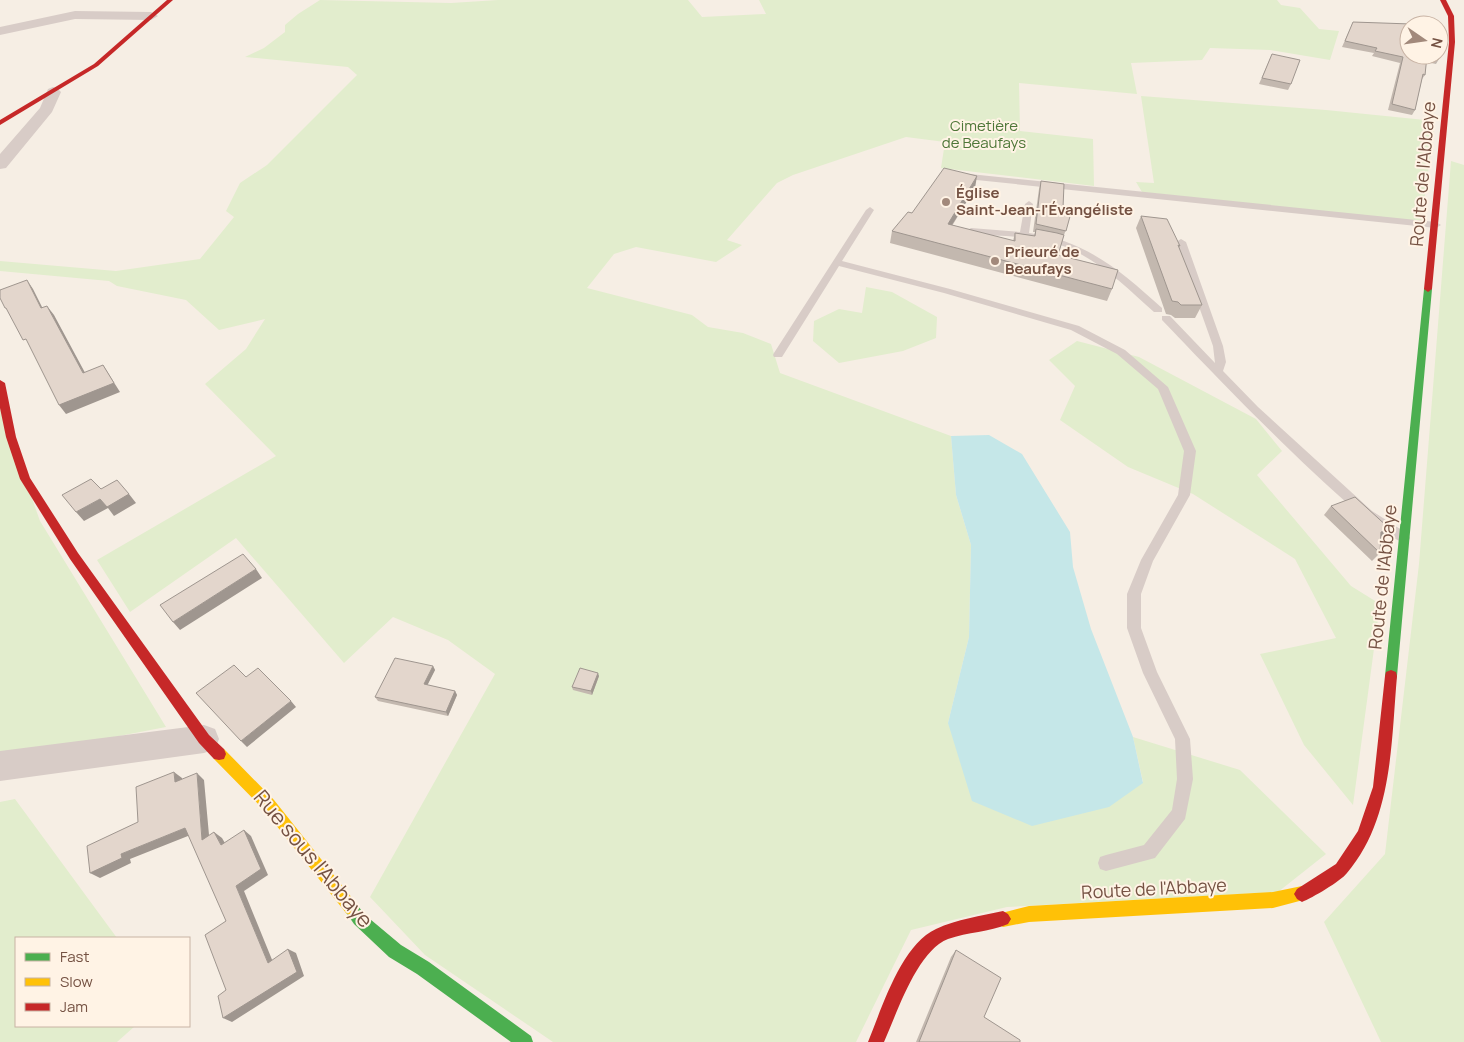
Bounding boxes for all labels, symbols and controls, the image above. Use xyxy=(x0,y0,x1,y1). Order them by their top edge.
north arrow xyxy=(1399,15,1449,65)
text: N xyxy=(1427,36,1448,50)
street label: Route de l'Abbaye xyxy=(1404,100,1440,247)
park label: Cimetière de Beaufays xyxy=(942,115,1026,153)
place label: Église Saint-Jean-l'Évangéliste xyxy=(956,182,1133,220)
marker: Église Saint-Jean-l'Évangéliste xyxy=(940,196,952,208)
place label: Prieuré de Beaufays xyxy=(1005,241,1079,279)
marker: Prieuré de Beaufays xyxy=(989,255,1001,267)
street label: Route de l'Abbaye xyxy=(1362,503,1402,651)
street label: Rue sous l'Abbaye xyxy=(248,784,380,933)
street label: Route de l'Abbaye xyxy=(1081,872,1227,904)
legend xyxy=(15,937,190,1027)
text: Fast xyxy=(60,946,89,967)
text: Slow xyxy=(60,971,93,992)
text: Jam xyxy=(60,996,88,1017)

